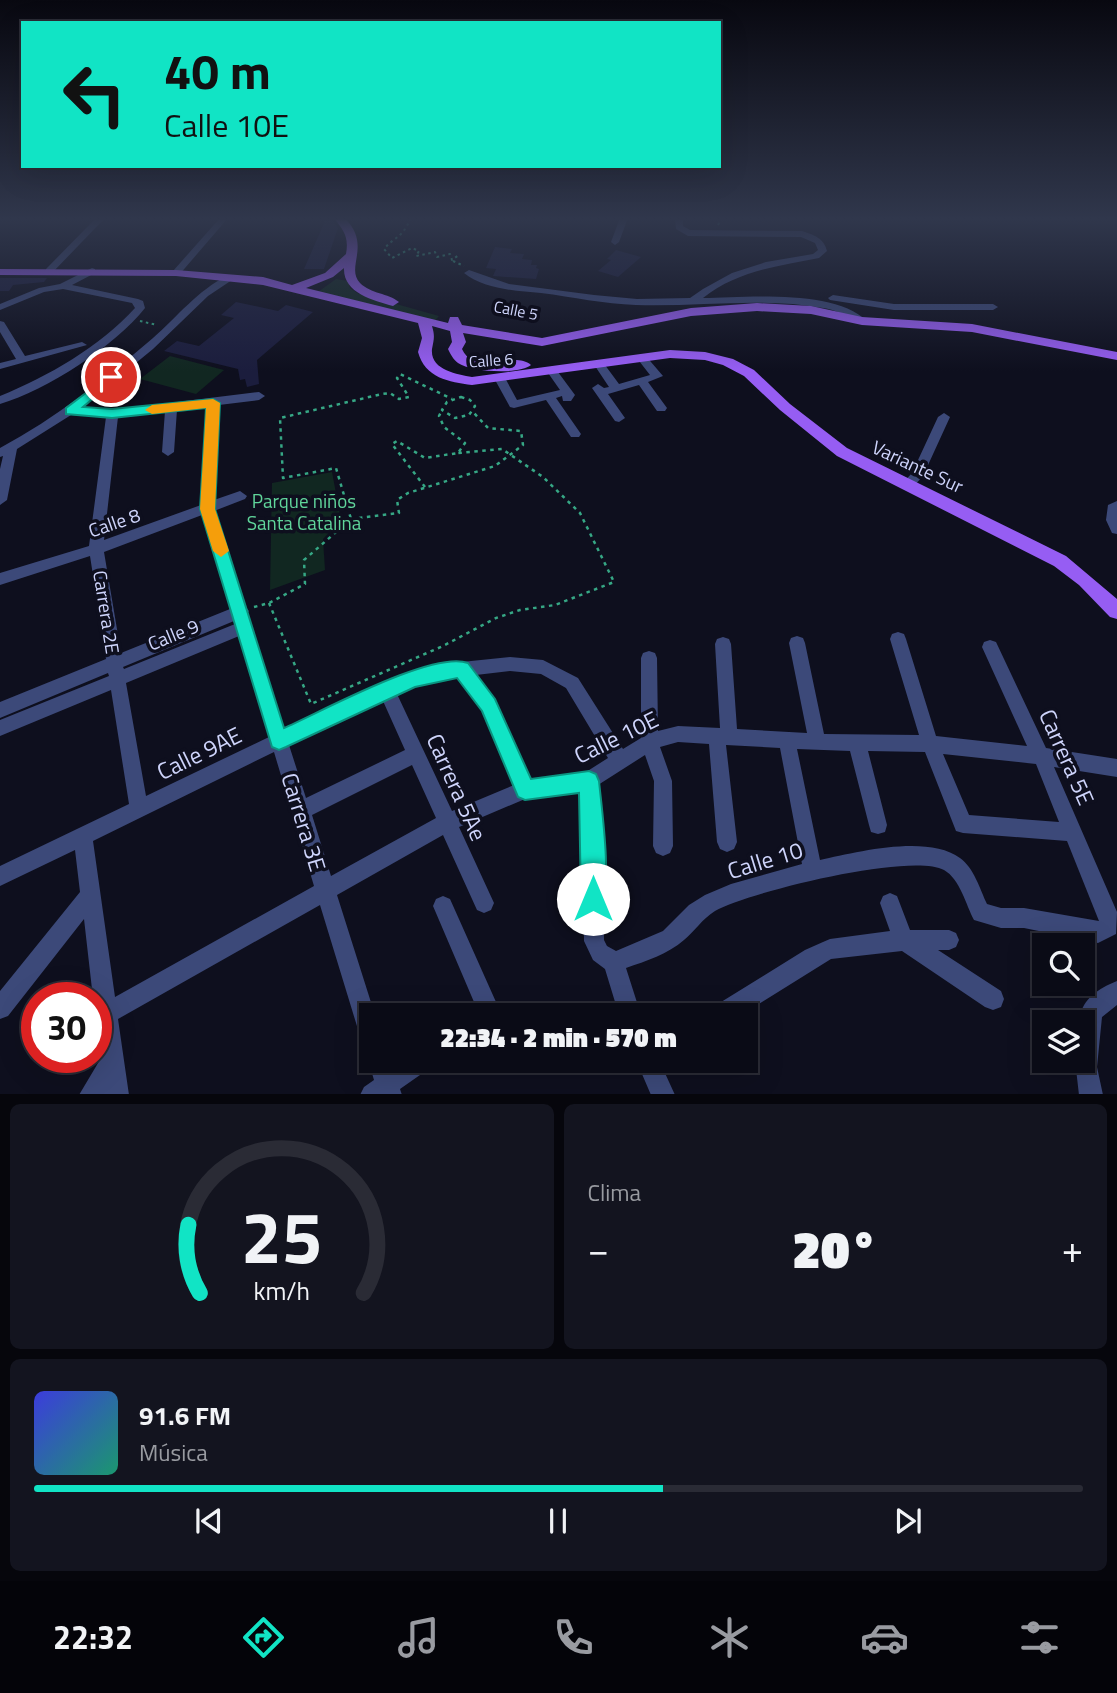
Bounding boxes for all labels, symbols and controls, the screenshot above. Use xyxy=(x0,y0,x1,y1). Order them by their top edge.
text: 40 m xyxy=(164,33,271,108)
icon: left xyxy=(49,49,140,140)
text: Calle 10E xyxy=(164,101,289,149)
street label: Calle 5 xyxy=(492,294,540,326)
street label: Calle 6 xyxy=(468,346,514,374)
pin xyxy=(81,347,141,407)
icon: arrive xyxy=(92,358,130,396)
street label: Variante Sur xyxy=(868,432,969,500)
park label: Parque niños Santa Catalina xyxy=(247,486,362,537)
street label: Calle 8 xyxy=(84,500,144,544)
street label: Carrera 2E xyxy=(86,568,128,656)
street label: Calle 9 xyxy=(143,611,203,657)
street label: Calle 10E xyxy=(568,702,664,772)
street label: Carrera 5E xyxy=(1030,704,1104,810)
street label: Calle 9AE xyxy=(151,717,247,789)
street label: Carrera 5Ae xyxy=(418,728,496,846)
street label: Carrera 3E xyxy=(272,768,336,876)
street label: Calle 10 xyxy=(723,832,807,888)
position arrow xyxy=(556,862,630,936)
map controls xyxy=(1032,933,1095,1073)
button: search xyxy=(1032,933,1095,996)
speed limit sign: 30 xyxy=(21,982,112,1073)
button: layers xyxy=(1032,1010,1095,1073)
text: 22:34 · 2 min · 570 m xyxy=(440,1018,677,1057)
text: Clima xyxy=(588,1175,641,1210)
text: 25 xyxy=(241,1181,323,1291)
text: 20° xyxy=(792,1209,878,1288)
text: − xyxy=(588,1220,609,1278)
text: + xyxy=(1062,1220,1083,1278)
text: km/h xyxy=(253,1271,310,1309)
text: 91.6 FM xyxy=(139,1396,231,1435)
text: Música xyxy=(139,1435,208,1470)
icon: previous xyxy=(190,1502,228,1540)
icon: pause xyxy=(539,1502,577,1540)
icon: next xyxy=(889,1502,927,1540)
text: 22:32 xyxy=(53,1613,133,1661)
icon: directions xyxy=(239,1613,288,1662)
icon: music xyxy=(394,1613,443,1662)
icon: phone xyxy=(549,1613,598,1662)
icon: climate xyxy=(705,1613,754,1662)
icon: car xyxy=(860,1613,909,1662)
icon: filters xyxy=(1015,1613,1064,1662)

